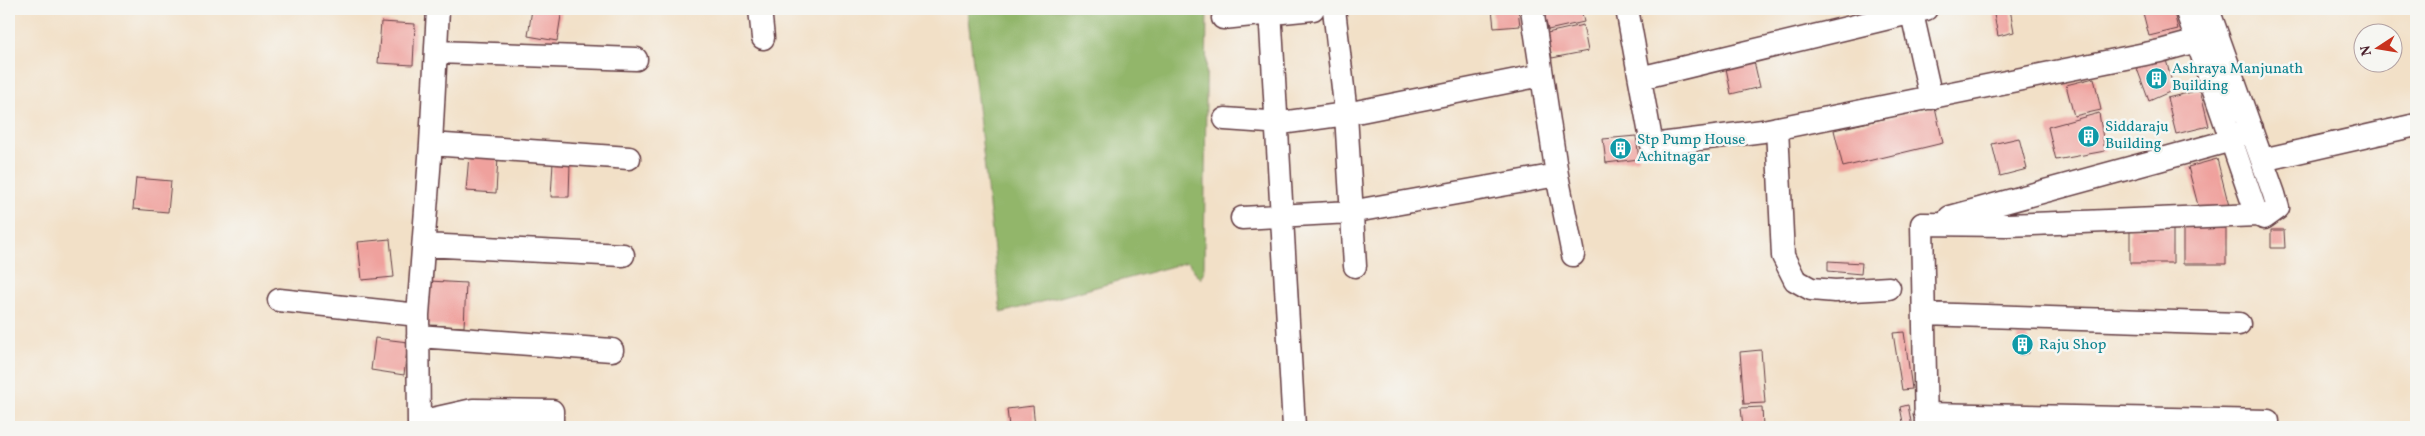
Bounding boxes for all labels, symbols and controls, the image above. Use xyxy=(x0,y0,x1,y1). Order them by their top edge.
north arrow xyxy=(2352,22,2402,72)
text: N xyxy=(2356,43,2377,57)
place label: Ashraya Manjunath Building xyxy=(2172,59,2303,97)
building icon: Ashraya Manjunath Building xyxy=(2144,66,2168,90)
place label: Siddaraju Building xyxy=(2105,117,2169,155)
building icon: Siddaraju Building xyxy=(2077,124,2101,148)
place label: Stp Pump House Achitnagar xyxy=(1637,130,1745,168)
building icon: Stp Pump House Achitnagar xyxy=(1609,137,1633,161)
building icon: Raju Shop xyxy=(2011,333,2035,357)
place label: Raju Shop xyxy=(2039,335,2106,356)

